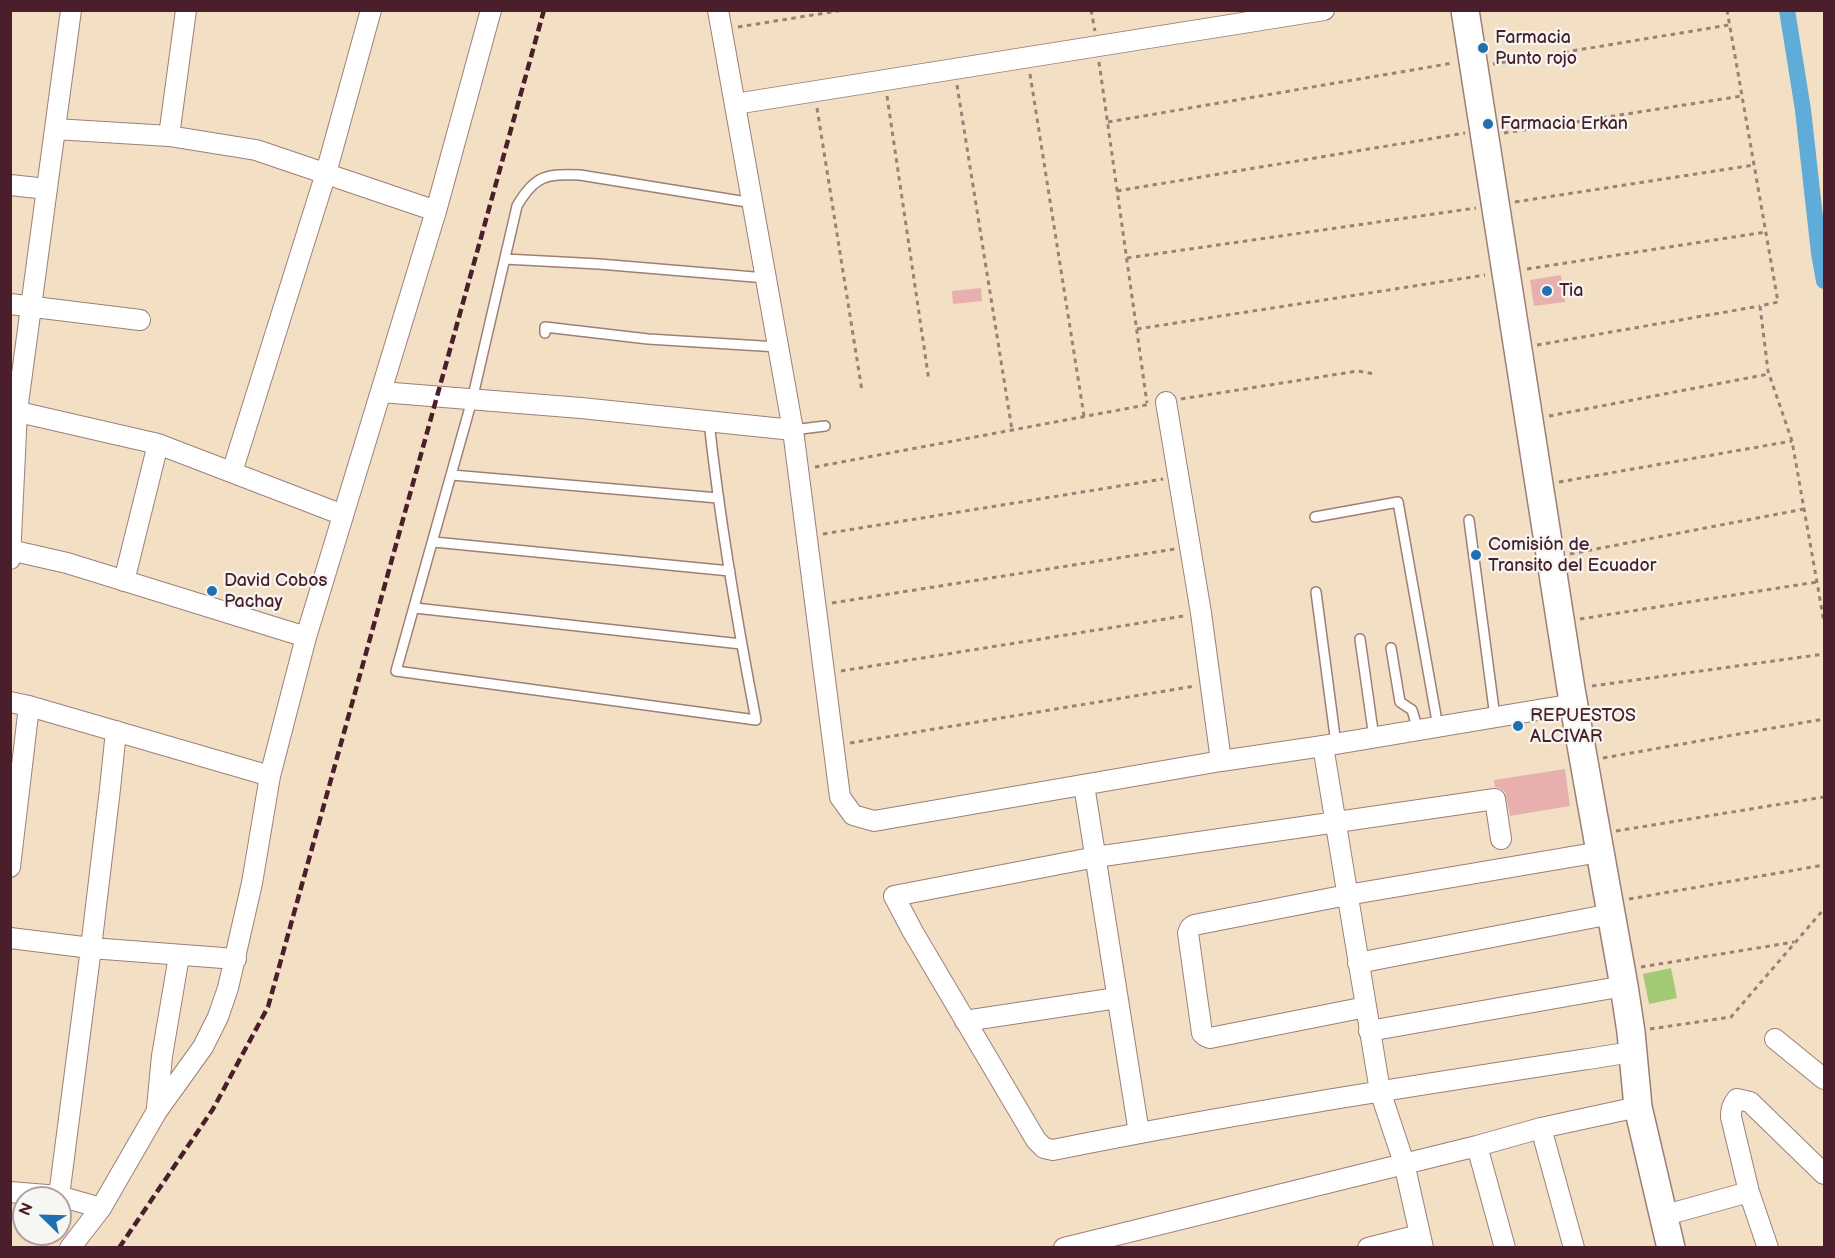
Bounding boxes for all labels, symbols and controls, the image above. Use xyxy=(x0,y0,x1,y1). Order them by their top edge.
place label: Farmacia Punto rojo xyxy=(1495,27,1577,70)
marker: Farmacia Punto rojo xyxy=(1476,41,1490,55)
place label: Farmacia Erkan xyxy=(1500,113,1628,135)
marker: Farmacia Erkan xyxy=(1481,117,1495,131)
place label: Tia xyxy=(1559,280,1584,302)
marker: Tia xyxy=(1540,284,1554,298)
place label: Comisión de Transito del Ecuador xyxy=(1488,534,1656,576)
marker: Comisión de Transito del Ecuador xyxy=(1469,548,1483,562)
place label: David Cobos Pachay xyxy=(224,570,327,612)
marker: David Cobos Pachay xyxy=(205,584,219,598)
place label: REPUESTOS ALCIVAR xyxy=(1530,705,1636,748)
marker: REPUESTOS ALCIVAR xyxy=(1511,719,1525,733)
north arrow xyxy=(12,1186,72,1246)
text: N xyxy=(16,1200,38,1219)

